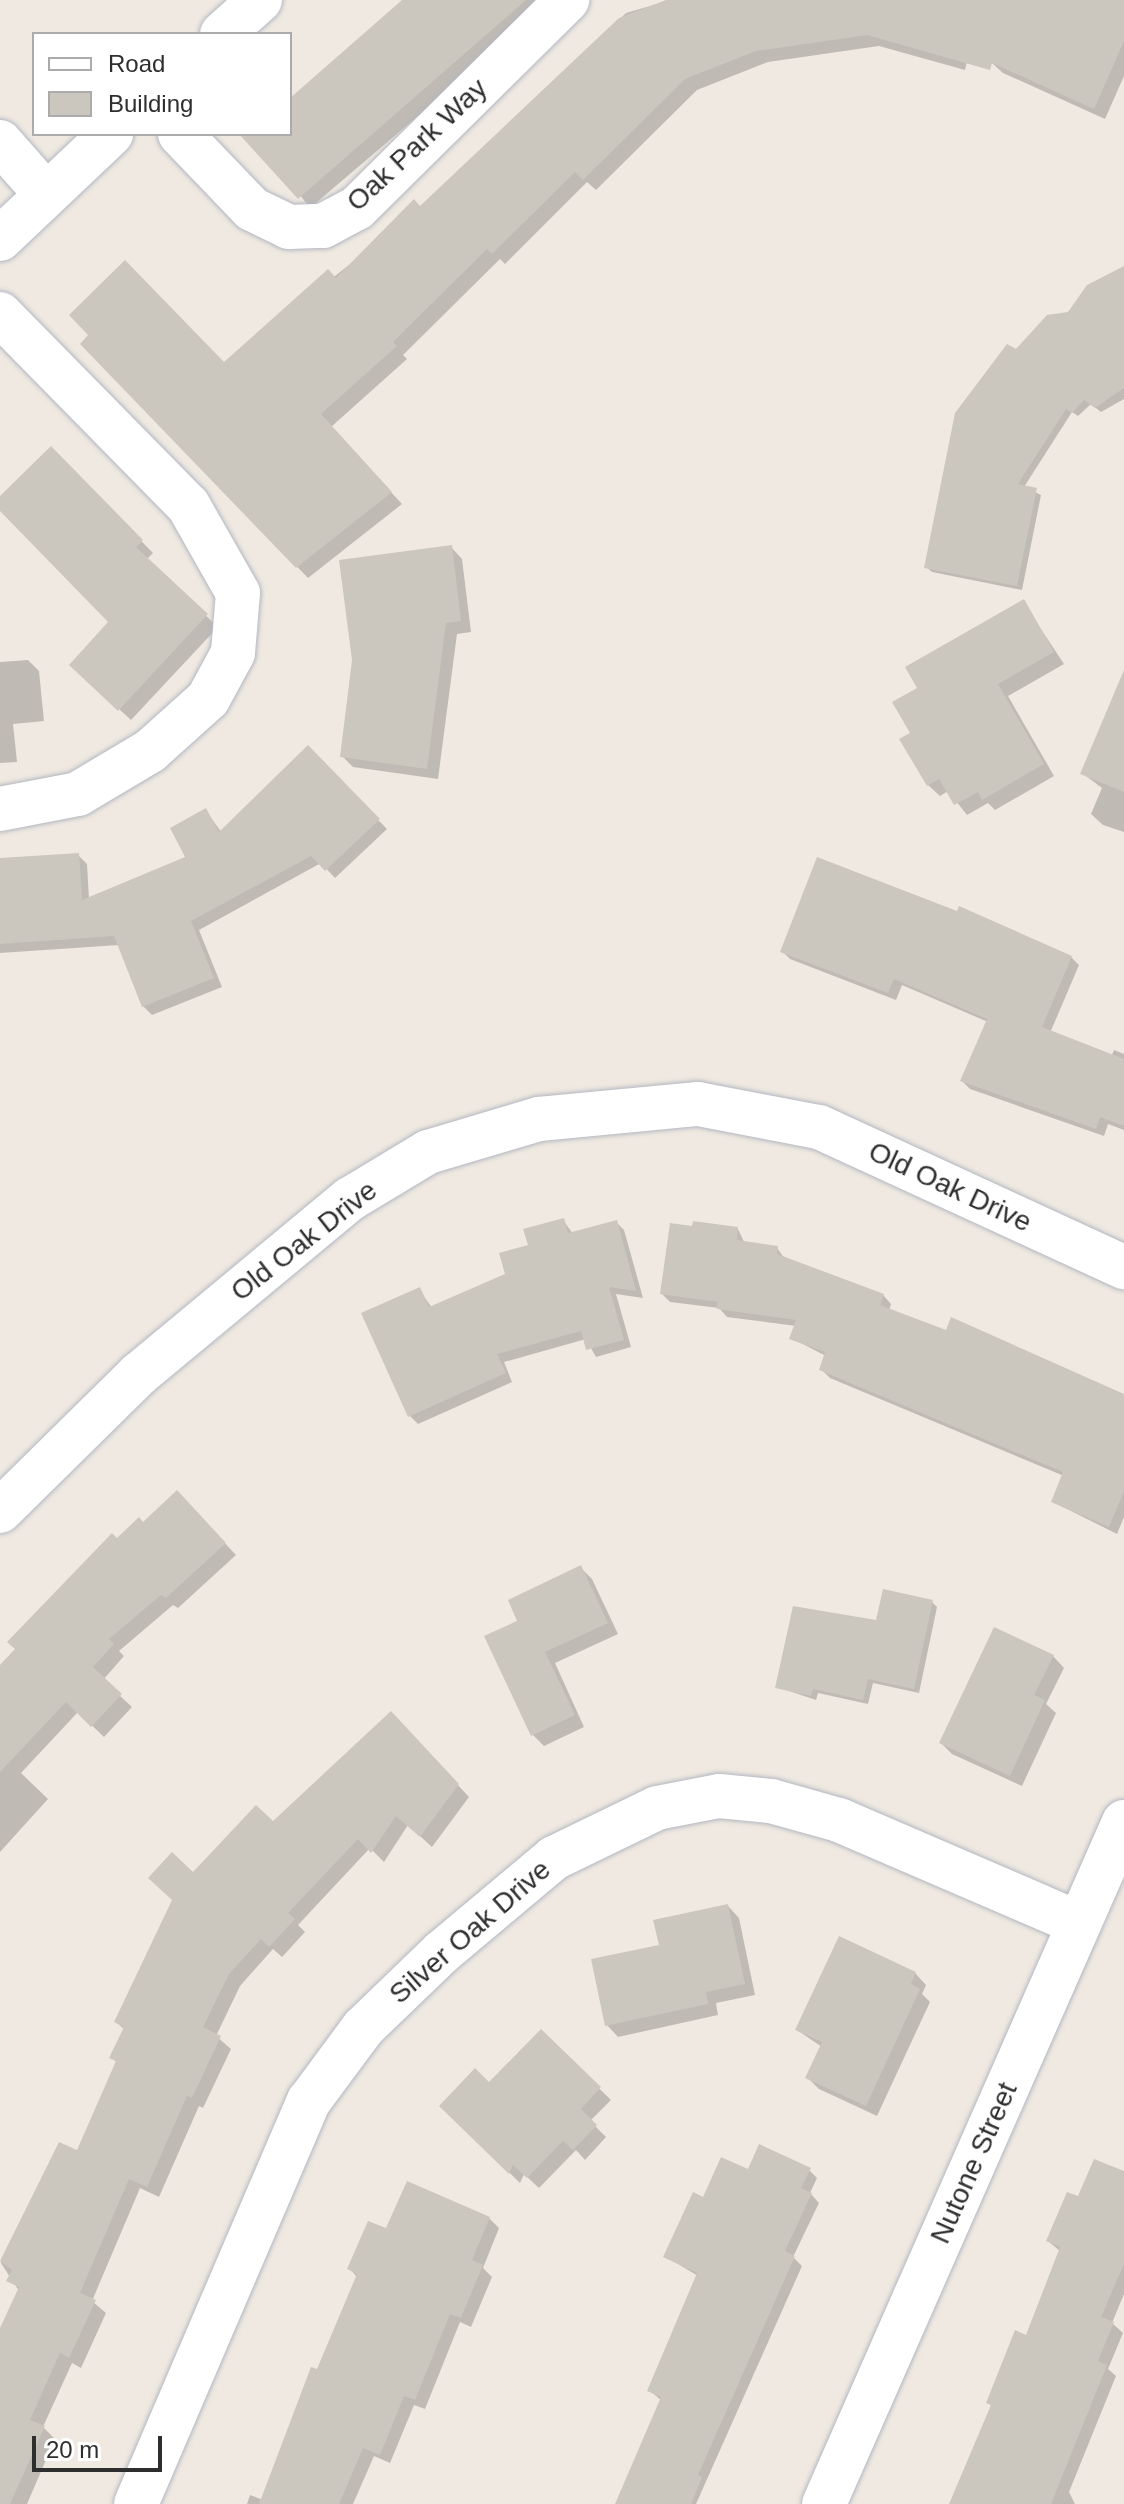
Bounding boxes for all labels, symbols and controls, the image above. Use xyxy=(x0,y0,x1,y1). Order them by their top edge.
legend xyxy=(32,32,292,136)
text: Road xyxy=(108,50,165,77)
street label: Oak Park Way xyxy=(340,72,494,218)
text: Building xyxy=(108,90,193,117)
street label: Old Oak Drive xyxy=(863,1135,1037,1239)
street label: Old Oak Drive xyxy=(224,1174,384,1308)
street label: Silver Oak Drive xyxy=(383,1853,557,2011)
street label: Nutone Street xyxy=(924,2077,1024,2249)
scale bar xyxy=(36,2420,166,2470)
text: 20 m xyxy=(46,2436,99,2463)

